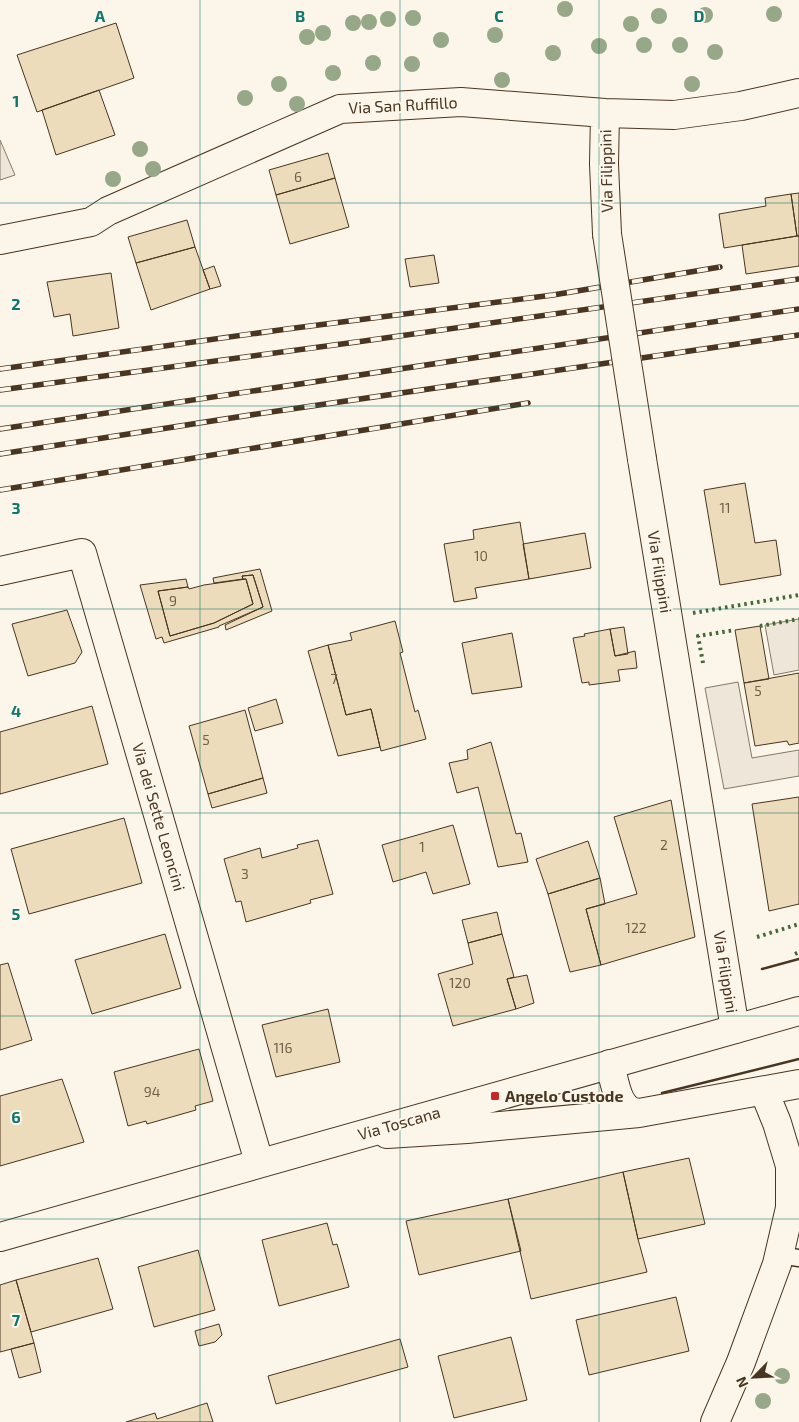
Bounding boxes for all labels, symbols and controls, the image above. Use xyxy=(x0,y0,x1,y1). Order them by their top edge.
text: A xyxy=(95,6,106,25)
text: B xyxy=(295,6,305,25)
text: C xyxy=(494,6,504,25)
text: D xyxy=(694,6,705,25)
text: 1 xyxy=(13,91,19,110)
street label: Via San Ruffillo xyxy=(348,92,458,117)
street label: Via Filippini xyxy=(595,129,616,213)
house number: 6 xyxy=(294,168,302,185)
text: 2 xyxy=(11,294,21,313)
text: 3 xyxy=(11,498,21,517)
house number: 11 xyxy=(719,499,731,516)
street label: Via Filippini xyxy=(645,529,676,614)
house number: 10 xyxy=(474,547,488,564)
house number: 9 xyxy=(169,592,177,609)
house number: 7 xyxy=(330,670,338,687)
house number: 5 xyxy=(754,682,762,699)
text: 4 xyxy=(11,701,21,720)
house number: 5 xyxy=(202,731,210,748)
street label: Via dei Sette Leoncini xyxy=(129,740,190,893)
house number: 2 xyxy=(660,836,668,853)
house number: 1 xyxy=(419,838,425,855)
house number: 3 xyxy=(241,865,249,882)
text: 5 xyxy=(12,904,21,923)
house number: 122 xyxy=(625,919,647,936)
street label: Via Filippini xyxy=(711,929,742,1014)
house number: 120 xyxy=(449,974,471,991)
house number: 116 xyxy=(273,1039,293,1056)
house number: 94 xyxy=(144,1083,160,1100)
place label: Angelo Custode xyxy=(505,1086,623,1105)
marker: Angelo Custode xyxy=(489,1090,501,1102)
street label: Via Toscana xyxy=(355,1102,442,1143)
text: 6 xyxy=(11,1107,21,1126)
text: 7 xyxy=(12,1310,21,1329)
north arrow xyxy=(729,1352,779,1402)
text: N xyxy=(732,1374,751,1391)

